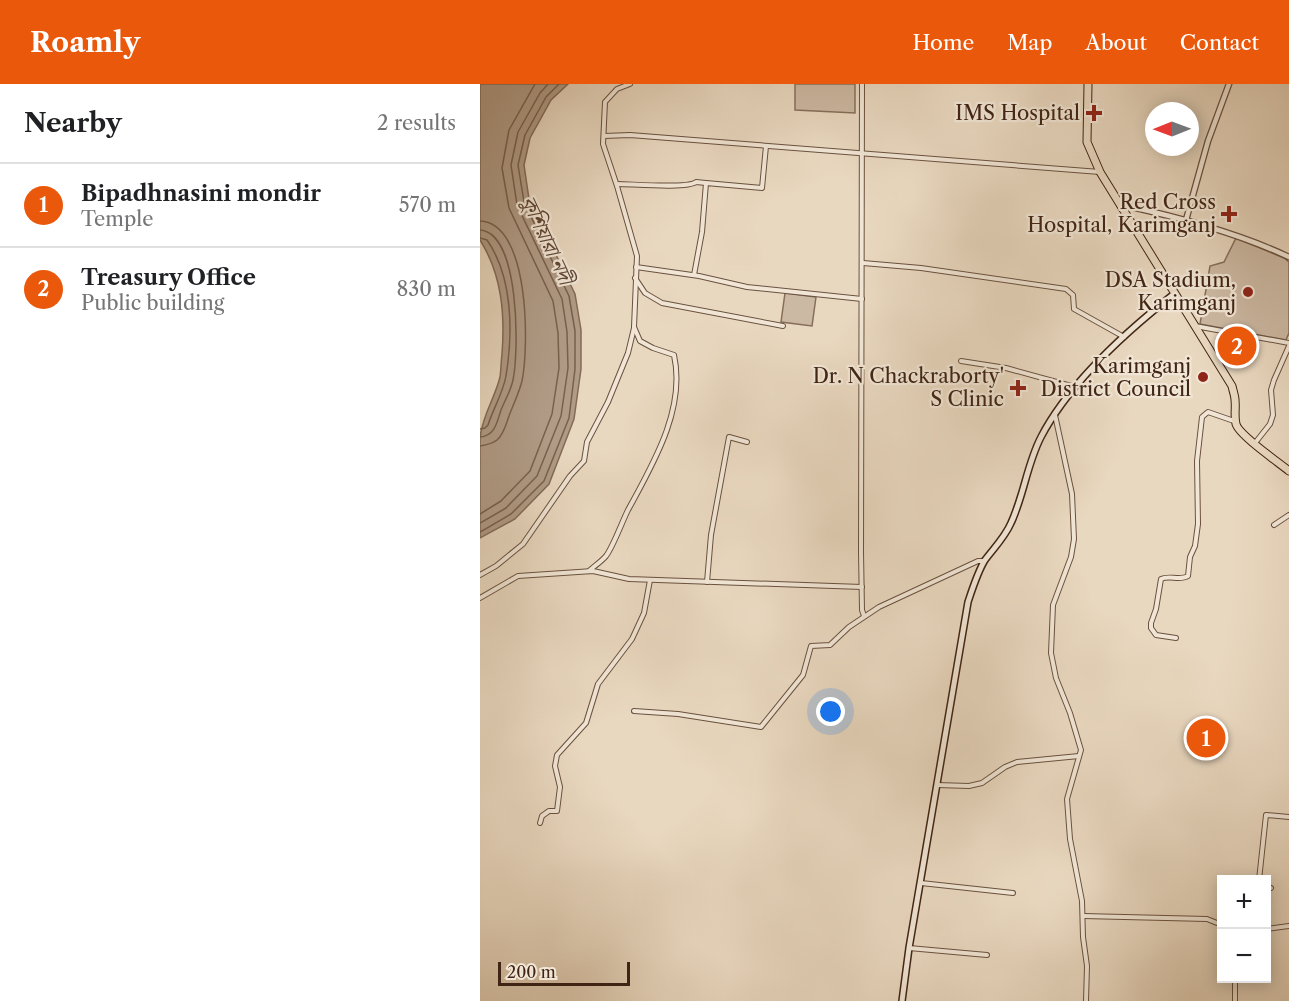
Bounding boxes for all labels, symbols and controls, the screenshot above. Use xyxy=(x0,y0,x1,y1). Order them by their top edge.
text: Roamly xyxy=(30,25,140,59)
text: Home xyxy=(913,30,974,55)
text: Map xyxy=(1007,30,1052,55)
text: About xyxy=(1085,30,1147,55)
text: Contact xyxy=(1180,30,1259,55)
place label: IMS Hospital xyxy=(955,101,1080,125)
north arrow xyxy=(1145,102,1199,156)
marker: IMS Hospital xyxy=(1085,104,1103,122)
text: Nearby xyxy=(24,107,122,139)
text: 2 results xyxy=(377,111,456,135)
text: Bipadhnasini mondir xyxy=(81,180,321,207)
place label: Red Cross Hospital, Karimganj xyxy=(1027,190,1216,237)
water label: কুশিয়ারা নদী xyxy=(515,192,580,291)
text: 1 xyxy=(39,193,48,217)
text: 570 m xyxy=(399,193,456,217)
marker: Red Cross Hospital, Karimganj xyxy=(1220,205,1238,223)
text: Temple xyxy=(81,207,153,231)
text: Treasury Office xyxy=(81,264,256,291)
place label: DSA Stadium, Karimganj xyxy=(1105,268,1236,315)
text: 2 xyxy=(38,277,49,301)
text: 830 m xyxy=(397,277,456,301)
marker: DSA Stadium, Karimganj xyxy=(1241,285,1255,299)
text: Public building xyxy=(81,291,224,315)
pin: 2 xyxy=(1218,324,1257,368)
place label: Karimganj District Council xyxy=(1041,354,1191,401)
place label: Dr. N Chackraborty' S Clinic xyxy=(813,364,1004,411)
marker: Karimganj District Council xyxy=(1196,370,1210,384)
marker: Dr. N Chackraborty' S Clinic xyxy=(1009,379,1027,397)
your location xyxy=(816,697,845,726)
pin: 1 xyxy=(1186,716,1226,760)
map controls xyxy=(1217,875,1271,983)
button: + xyxy=(1217,875,1271,929)
button: − xyxy=(1217,929,1271,983)
scale bar xyxy=(498,959,630,986)
text: 200 m xyxy=(507,962,556,982)

